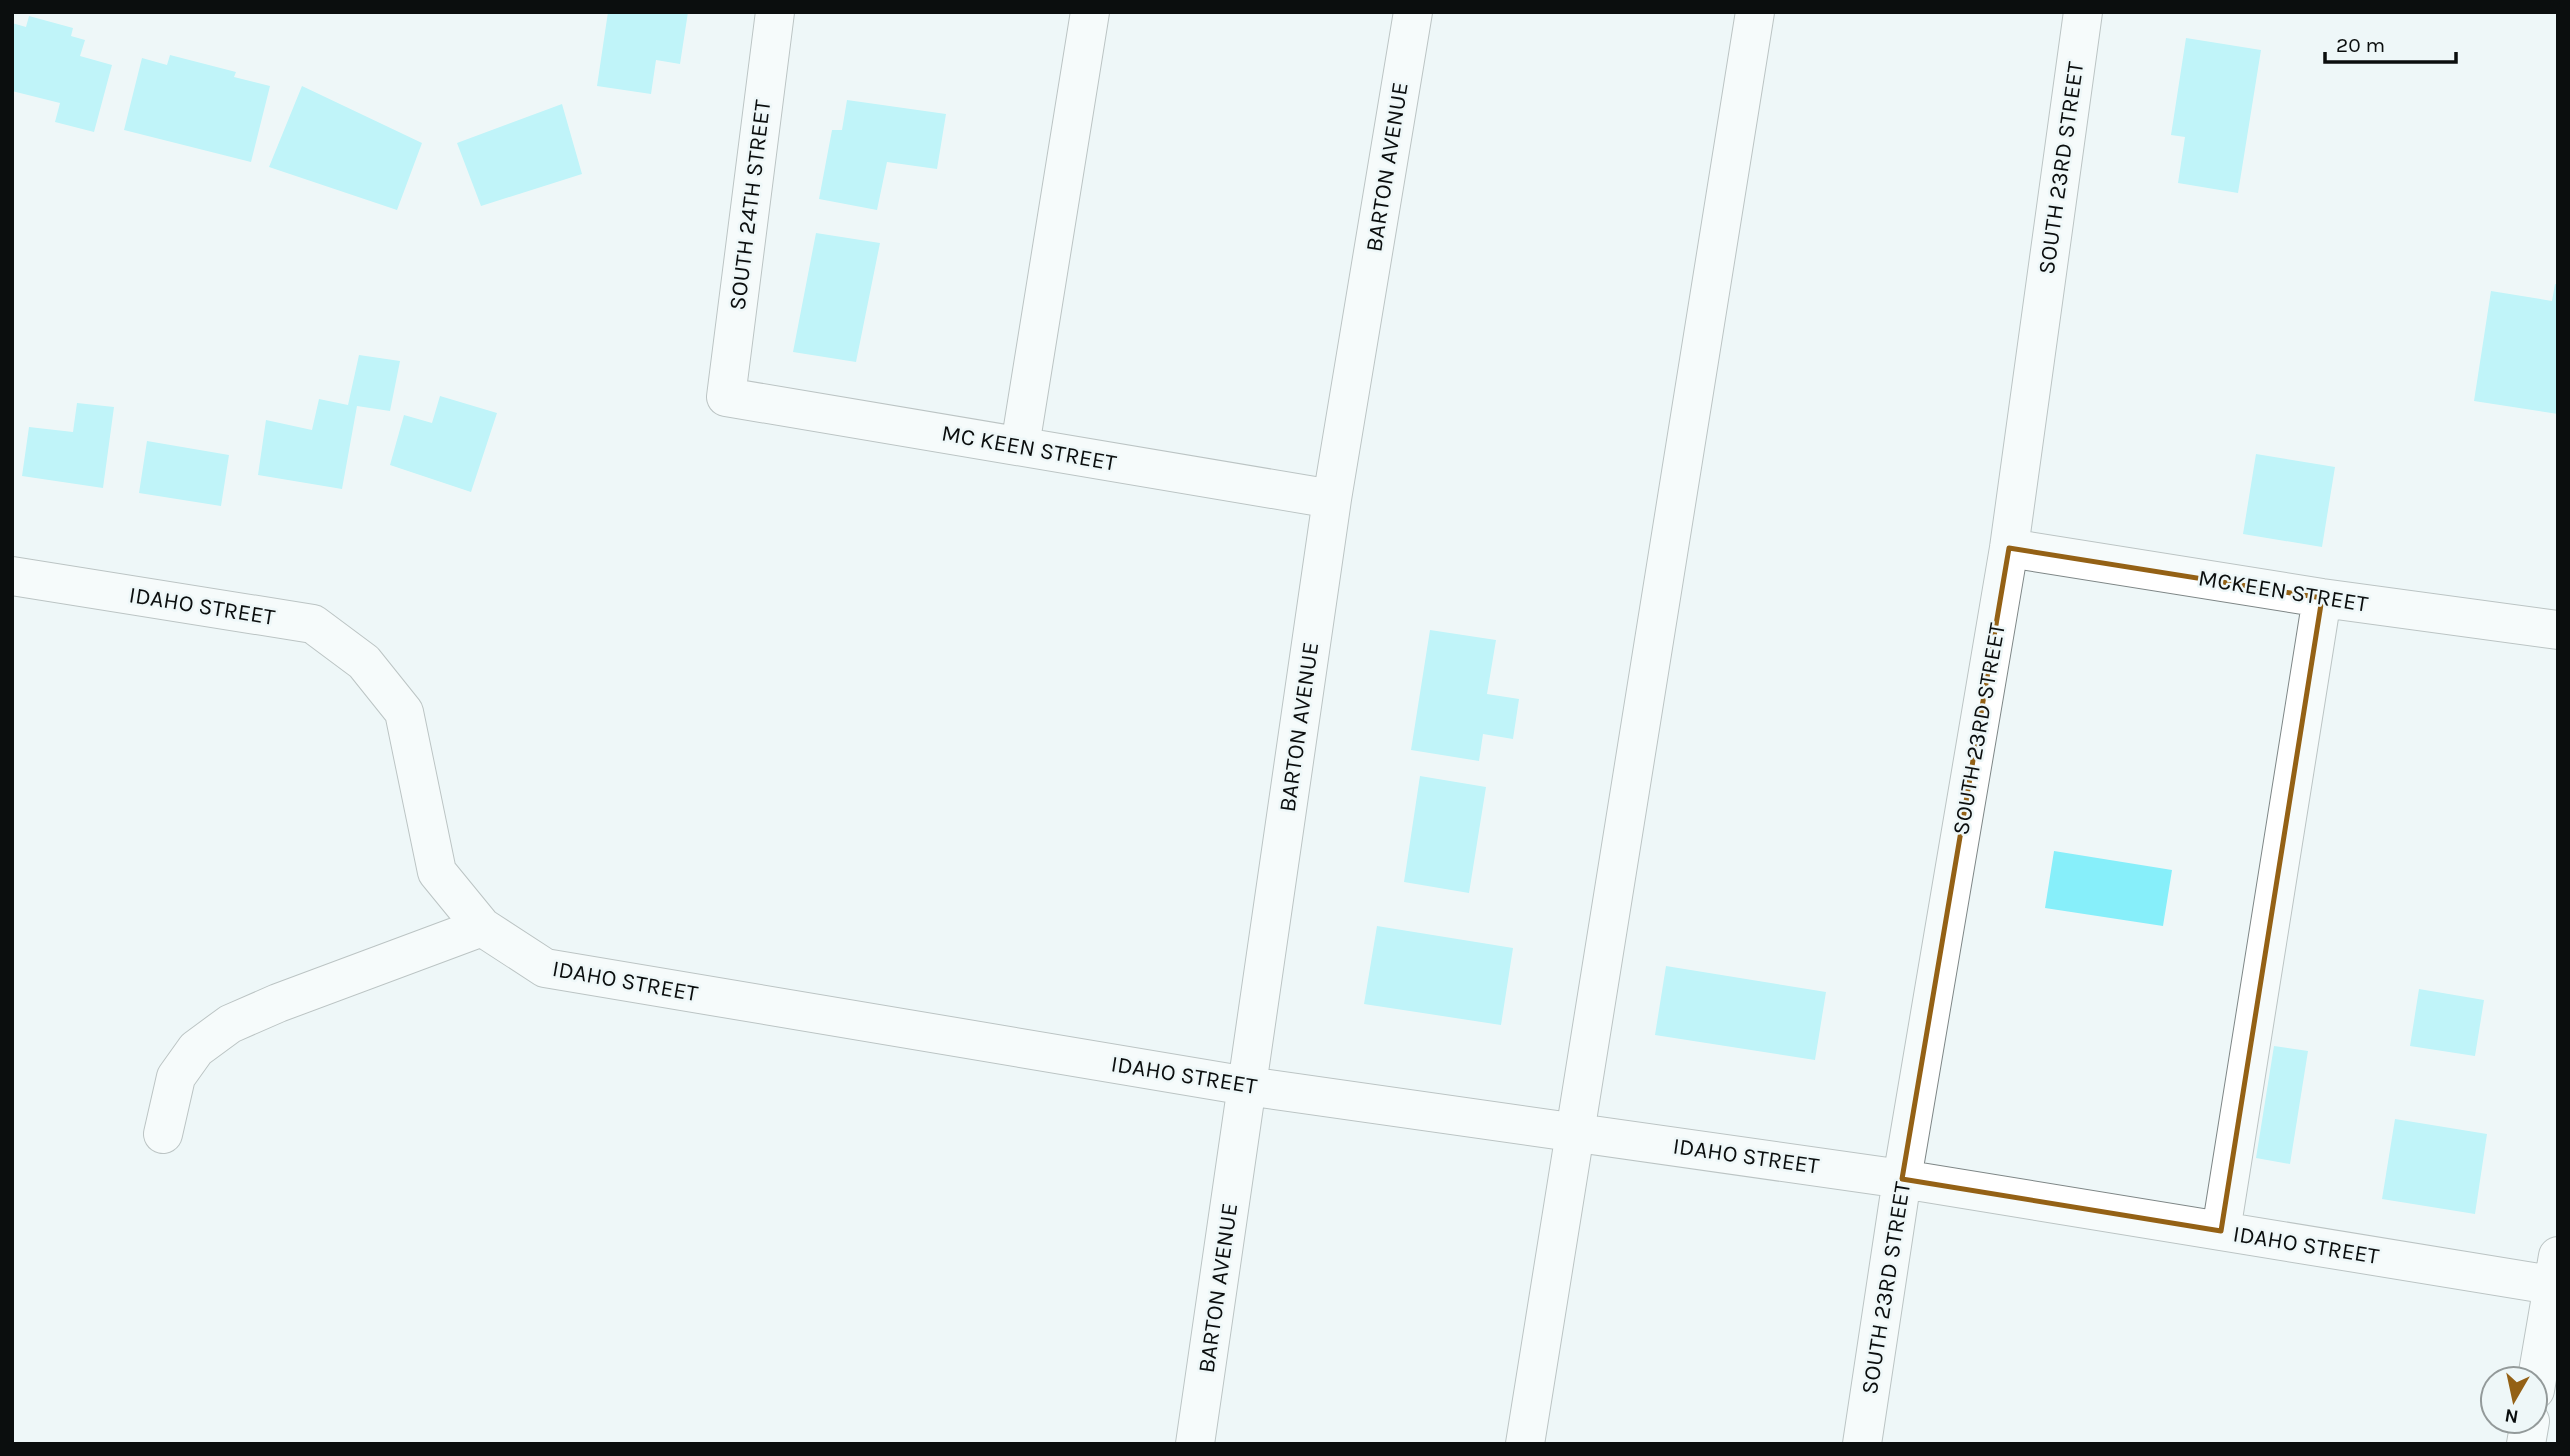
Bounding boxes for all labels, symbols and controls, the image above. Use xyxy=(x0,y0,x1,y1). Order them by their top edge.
scale bar xyxy=(2325,21,2456,65)
text: 20 m xyxy=(2336,33,2385,57)
street label: SOUTH 23RD STREET xyxy=(2033,59,2089,276)
street label: BARTON AVENUE xyxy=(1360,80,1414,254)
street label: SOUTH 24TH STREET xyxy=(724,98,776,312)
street label: MC KEEN STREET xyxy=(940,419,1119,477)
street label: MCKEEN STREET xyxy=(2196,564,2370,618)
street label: IDAHO STREET xyxy=(127,581,277,631)
street label: SOUTH 23RD STREET xyxy=(1947,620,2011,837)
street label: BARTON AVENUE xyxy=(1274,640,1324,814)
street label: IDAHO STREET xyxy=(550,955,700,1007)
street label: IDAHO STREET xyxy=(1109,1050,1259,1100)
street label: IDAHO STREET xyxy=(1671,1132,1821,1180)
street label: SOUTH 23RD STREET xyxy=(1856,1179,1916,1396)
street label: BARTON AVENUE xyxy=(1193,1201,1243,1375)
street label: IDAHO STREET xyxy=(2231,1220,2381,1270)
north arrow xyxy=(2479,1365,2549,1435)
text: N xyxy=(2503,1404,2520,1428)

